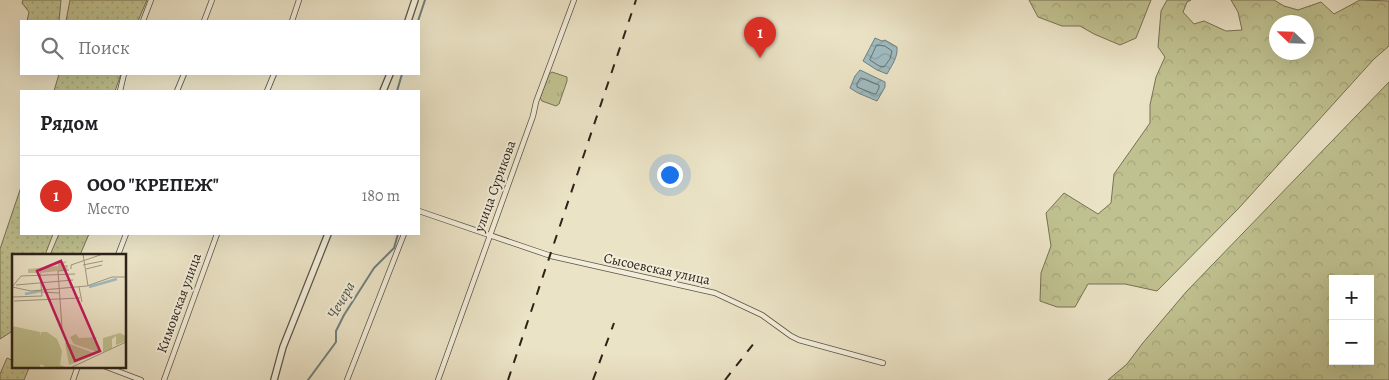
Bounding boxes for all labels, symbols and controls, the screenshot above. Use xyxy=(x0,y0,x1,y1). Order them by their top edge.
north arrow xyxy=(1269,15,1314,60)
pin: 1 xyxy=(744,17,776,58)
search box xyxy=(20,20,420,75)
icon: search xyxy=(38,34,66,62)
text: Поиск xyxy=(78,35,130,61)
text: Рядом xyxy=(40,109,98,137)
street label: улица Сурикова xyxy=(469,137,521,235)
your location xyxy=(657,162,683,188)
text: ООО "КРЕПЕЖ" xyxy=(87,172,219,198)
text: 1 xyxy=(53,185,59,207)
text: 180 m xyxy=(362,185,400,207)
text: Место xyxy=(87,198,130,220)
street label: Сысоевская улица xyxy=(602,248,713,290)
street label: Кимовская улица xyxy=(152,250,206,356)
inset map xyxy=(12,254,126,368)
map controls xyxy=(1329,275,1374,365)
button: + xyxy=(1329,275,1374,320)
water label: Чечера xyxy=(322,278,360,322)
button: − xyxy=(1329,320,1374,365)

